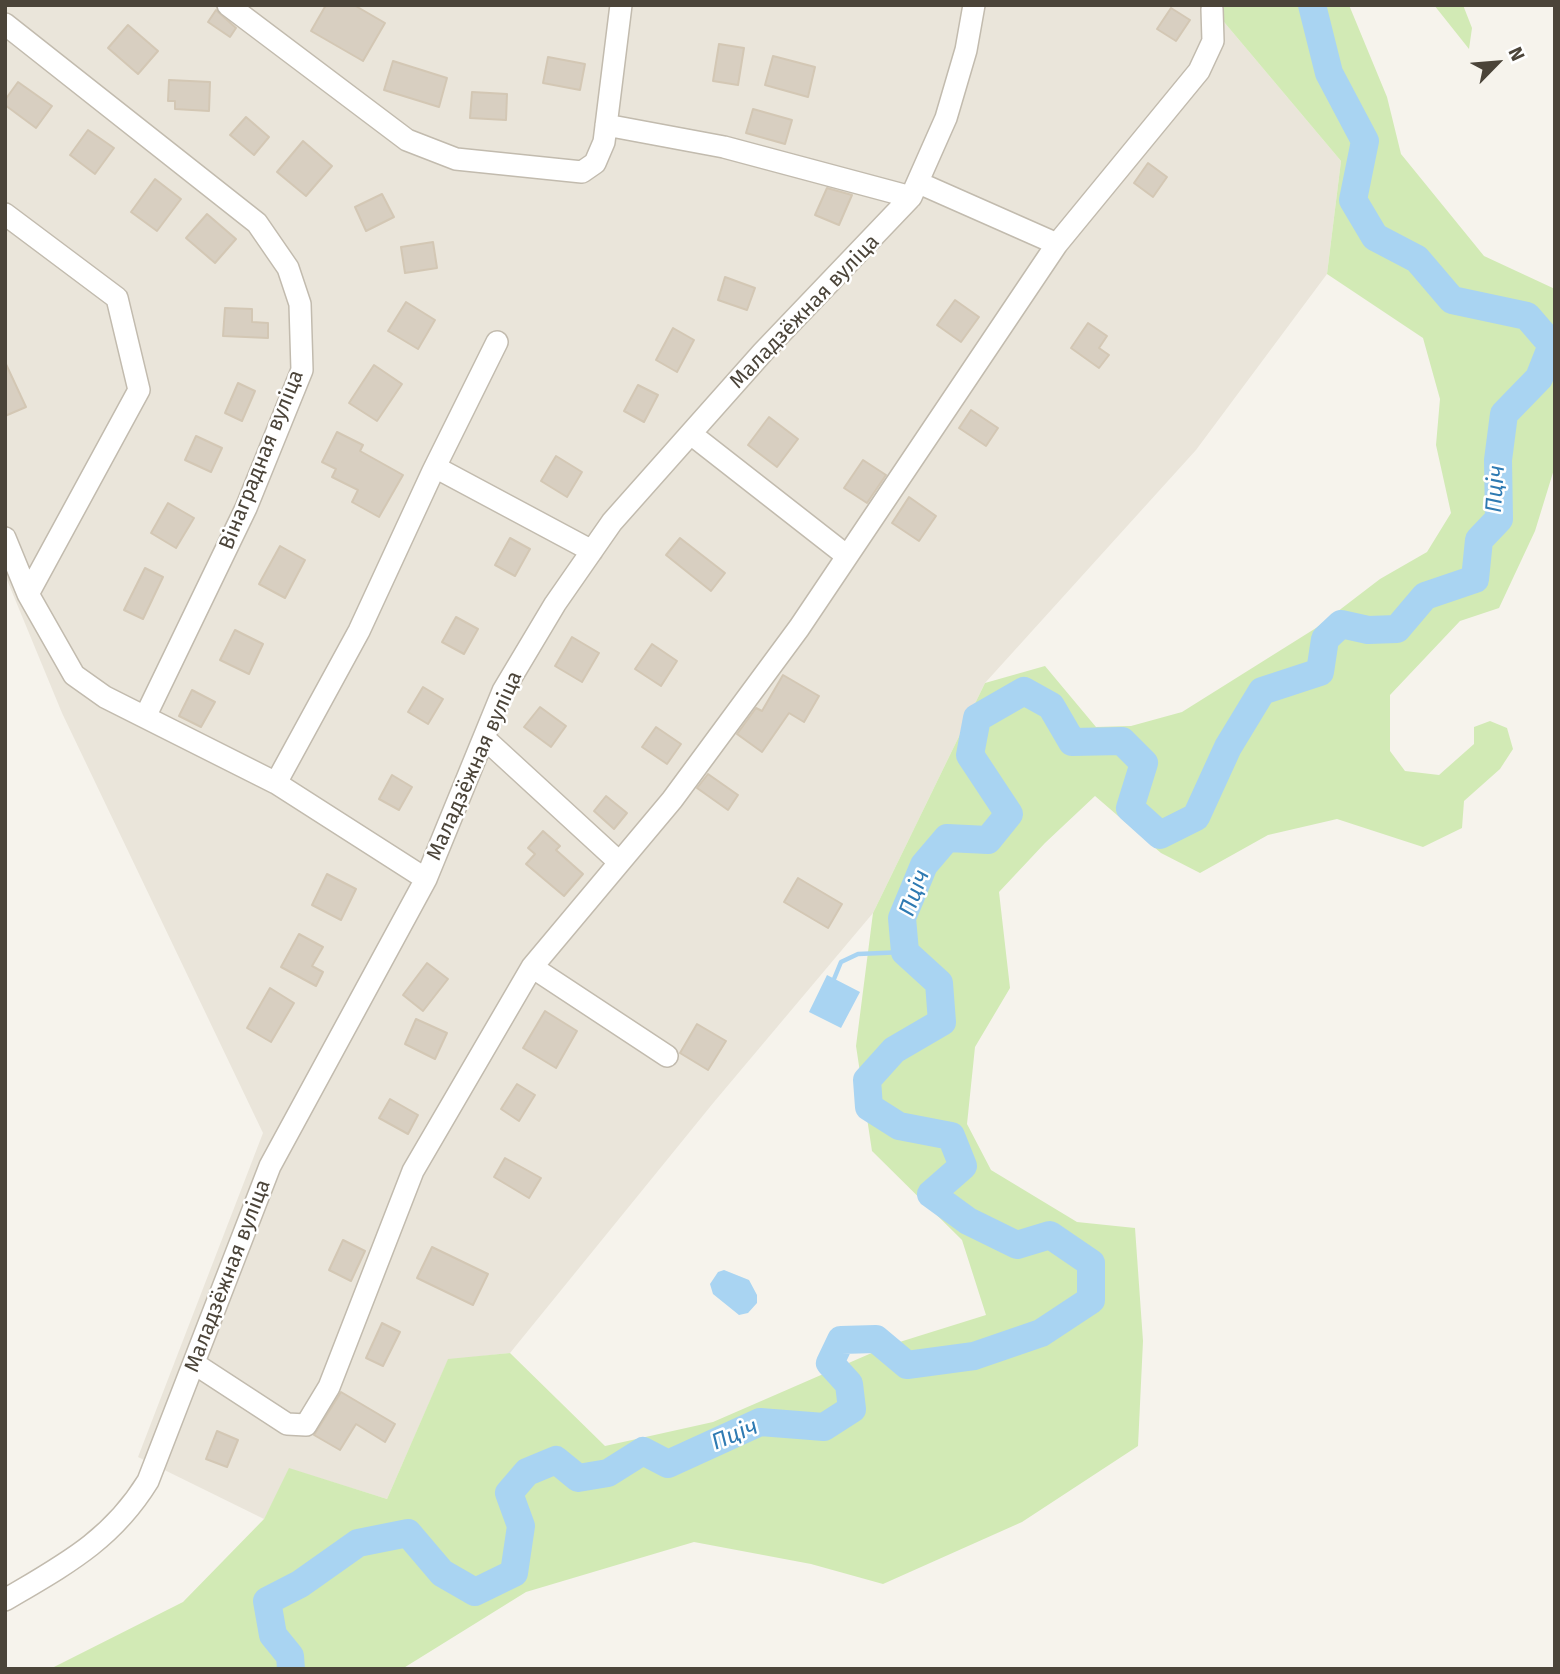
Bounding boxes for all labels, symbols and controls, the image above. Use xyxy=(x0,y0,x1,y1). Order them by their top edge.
north arrow xyxy=(1462,28,1532,98)
text: N xyxy=(1503,43,1530,64)
street label: Маладзёжная вуліца xyxy=(725,230,885,394)
street label: Вінаградная вуліца xyxy=(214,367,310,553)
water label: Пціч xyxy=(1481,464,1511,514)
street label: Маладзёжная вуліца xyxy=(422,668,528,864)
water label: Пціч xyxy=(894,866,936,920)
street label: Маладзёжная вуліца xyxy=(180,1176,276,1376)
water label: Пціч xyxy=(708,1413,762,1457)

